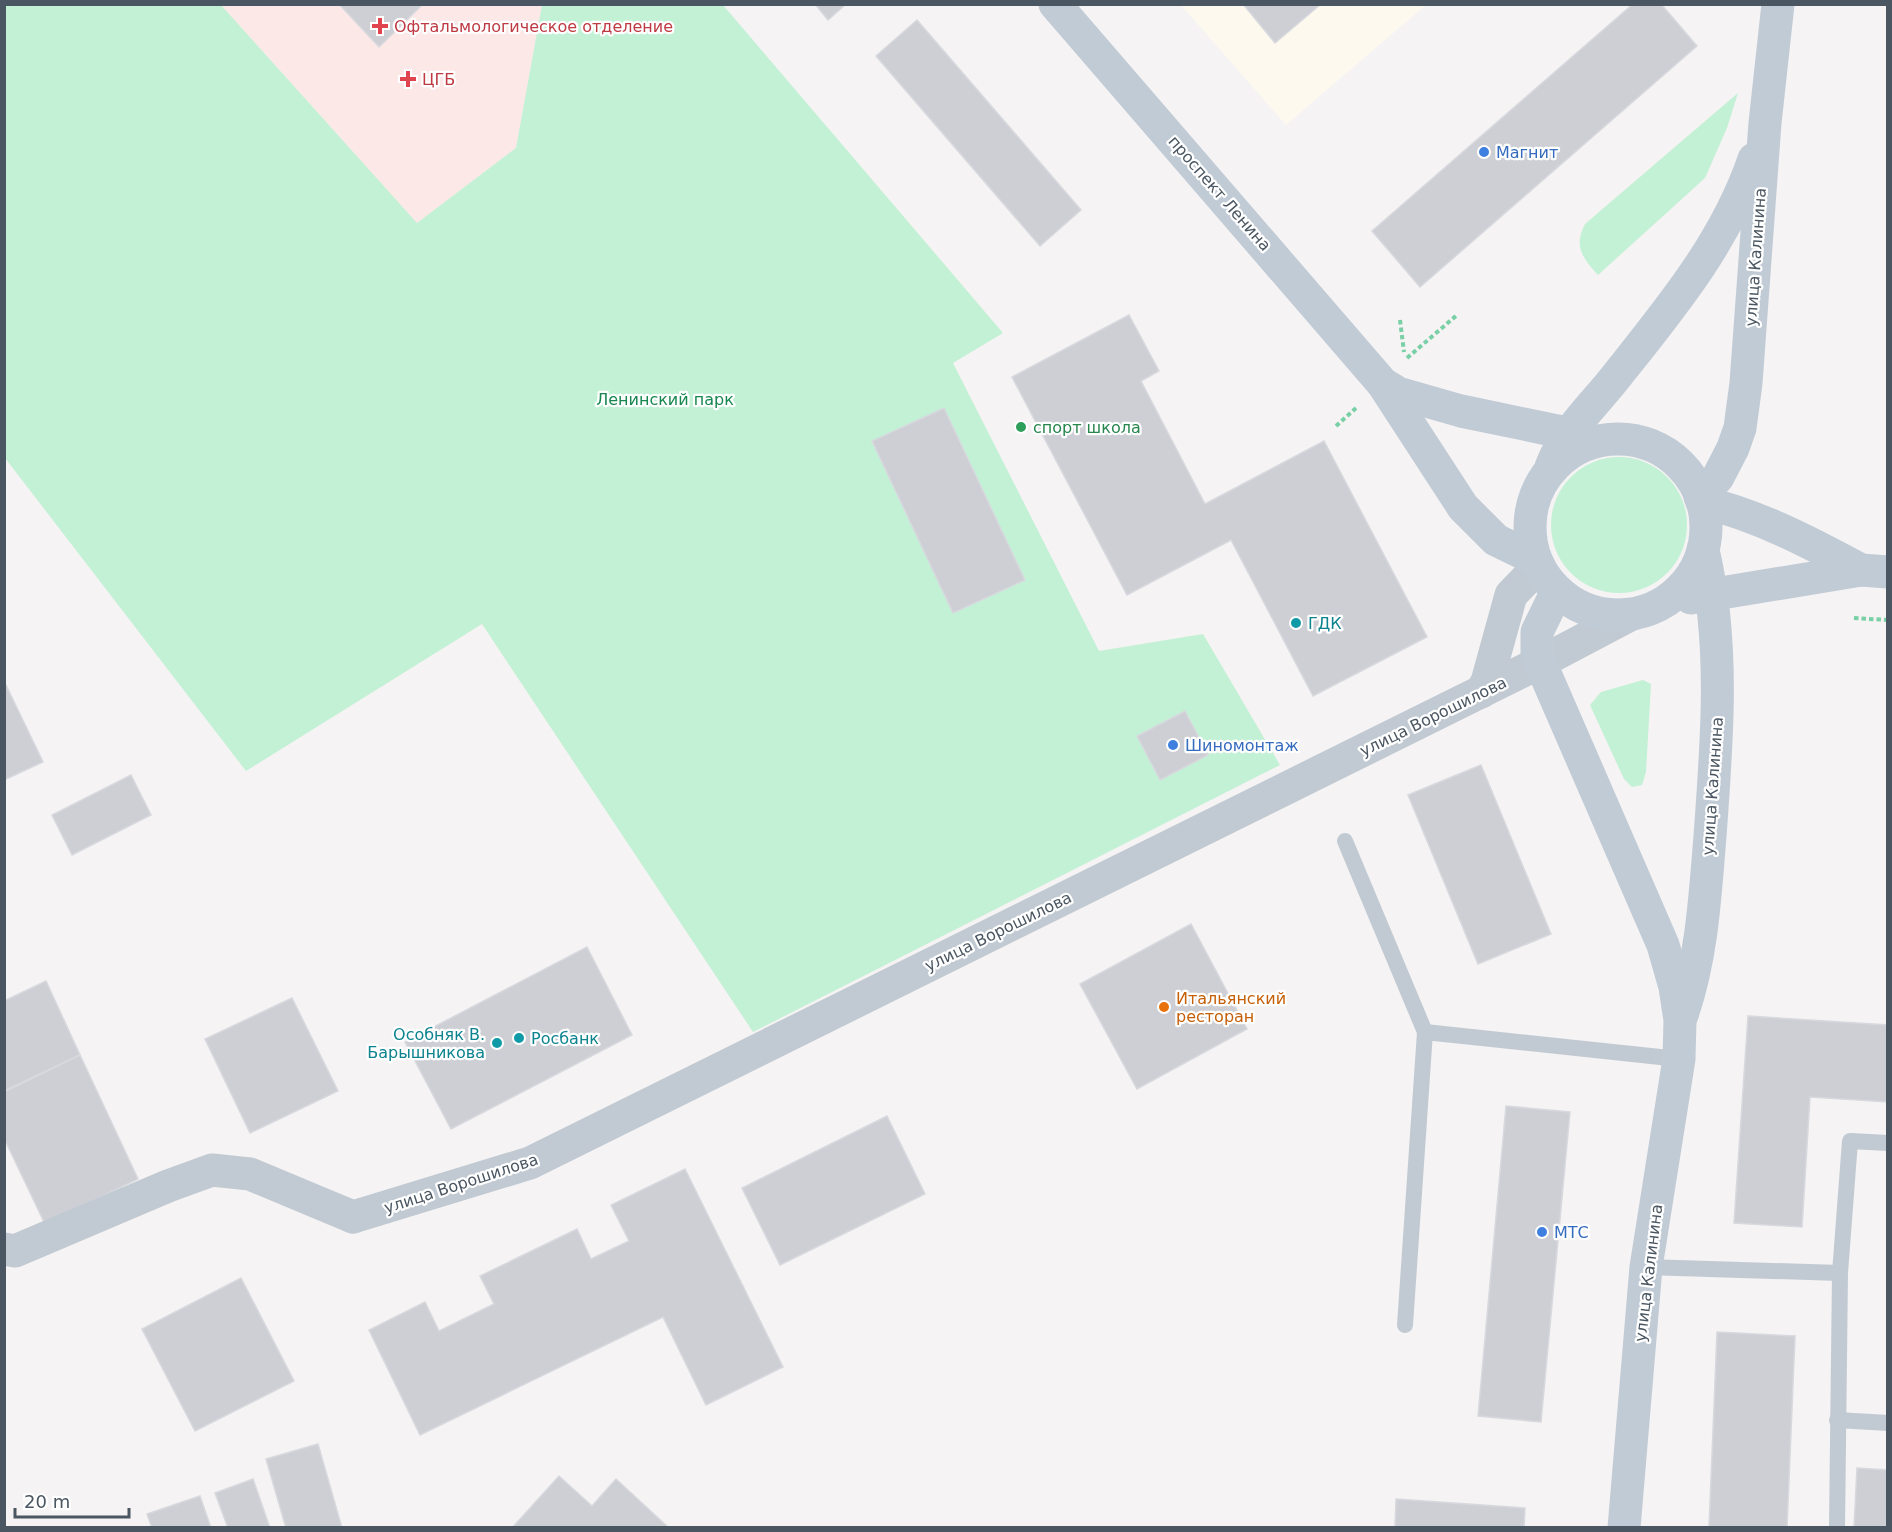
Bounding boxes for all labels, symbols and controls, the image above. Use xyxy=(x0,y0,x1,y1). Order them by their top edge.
marker: Офтальмологическое отделение xyxy=(371,17,389,35)
place label: Офтальмологическое отделение xyxy=(394,17,673,36)
marker: ЦГБ xyxy=(399,70,417,88)
place label: ЦГБ xyxy=(422,70,455,89)
street label: проспект Ленина xyxy=(1164,132,1275,255)
place label: Магнит xyxy=(1496,143,1558,162)
marker: Магнит xyxy=(1477,145,1491,159)
street label: улица Калинина xyxy=(1741,187,1770,327)
park label: Ленинский парк xyxy=(596,390,734,409)
place label: спорт школа xyxy=(1033,418,1141,437)
marker: спорт школа xyxy=(1014,420,1028,434)
place label: ГДК xyxy=(1308,614,1342,633)
marker: ГДК xyxy=(1289,616,1303,630)
street label: улица Ворошилова xyxy=(1357,673,1510,760)
street label: улица Калинина xyxy=(1698,716,1727,856)
place label: Шиномонтаж xyxy=(1185,736,1299,755)
marker: Шиномонтаж xyxy=(1166,738,1180,752)
street label: улица Ворошилова xyxy=(922,888,1075,975)
place label: Итальянский ресторан xyxy=(1176,989,1286,1026)
marker: Итальянский ресторан xyxy=(1157,1000,1171,1014)
place label: Особняк В. Барышникова xyxy=(367,1025,485,1062)
place label: Росбанк xyxy=(531,1029,599,1048)
marker: Росбанк xyxy=(512,1031,526,1045)
marker: Особняк В. Барышникова xyxy=(490,1036,504,1050)
street label: улица Ворошилова xyxy=(382,1150,541,1217)
street label: улица Калинина xyxy=(1631,1203,1666,1343)
place label: МТС xyxy=(1554,1223,1589,1242)
marker: МТС xyxy=(1535,1225,1549,1239)
scale bar xyxy=(15,1481,129,1519)
text: 20 m xyxy=(24,1491,70,1512)

